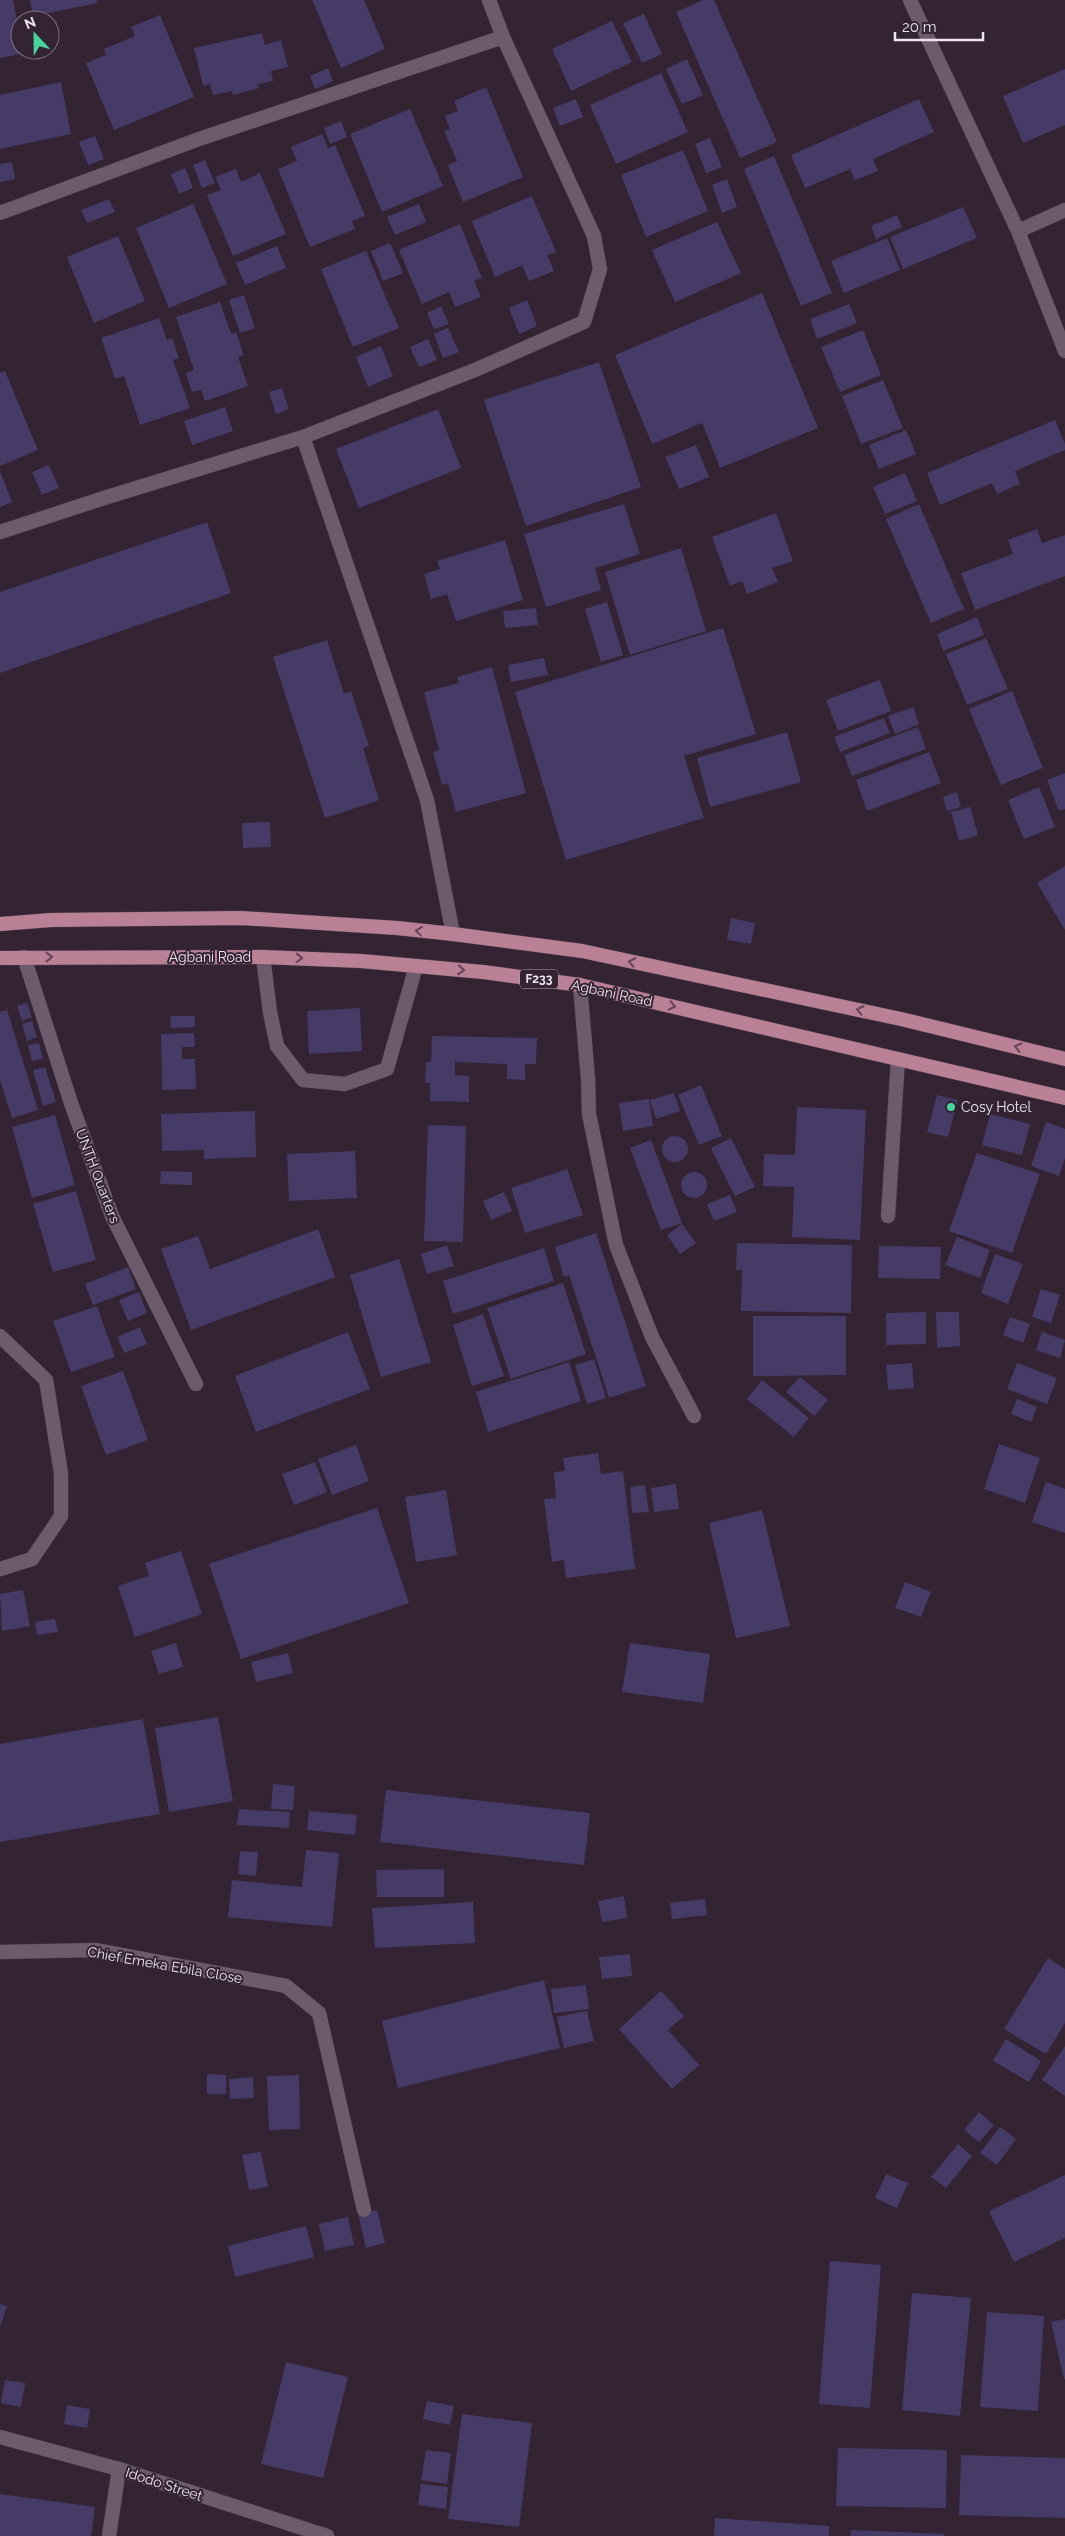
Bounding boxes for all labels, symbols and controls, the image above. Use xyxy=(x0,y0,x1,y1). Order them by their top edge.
north arrow xyxy=(10,10,60,60)
scale bar xyxy=(895,10,982,42)
text: N xyxy=(22,14,38,32)
text: 20 m xyxy=(902,18,937,36)
one-way arrow xyxy=(415,926,423,937)
street label: Agbani Road xyxy=(169,949,251,965)
one-way arrow xyxy=(45,952,53,962)
one-way arrow xyxy=(295,953,303,964)
one-way arrow xyxy=(628,957,636,968)
one-way arrow xyxy=(457,964,465,975)
road number: F233 xyxy=(520,970,558,989)
street label: Agbani Road xyxy=(570,977,654,1009)
one-way arrow xyxy=(668,1000,677,1011)
one-way arrow xyxy=(855,1005,864,1016)
one-way arrow xyxy=(1013,1042,1022,1053)
place label: Cosy Hotel xyxy=(961,1099,1032,1115)
marker: Cosy Hotel xyxy=(945,1101,957,1113)
street label: UNTH Quarters xyxy=(73,1127,123,1226)
street label: Chief Emeka Ebila Close xyxy=(86,1943,244,1987)
street label: Idodo Street xyxy=(124,2464,205,2504)

